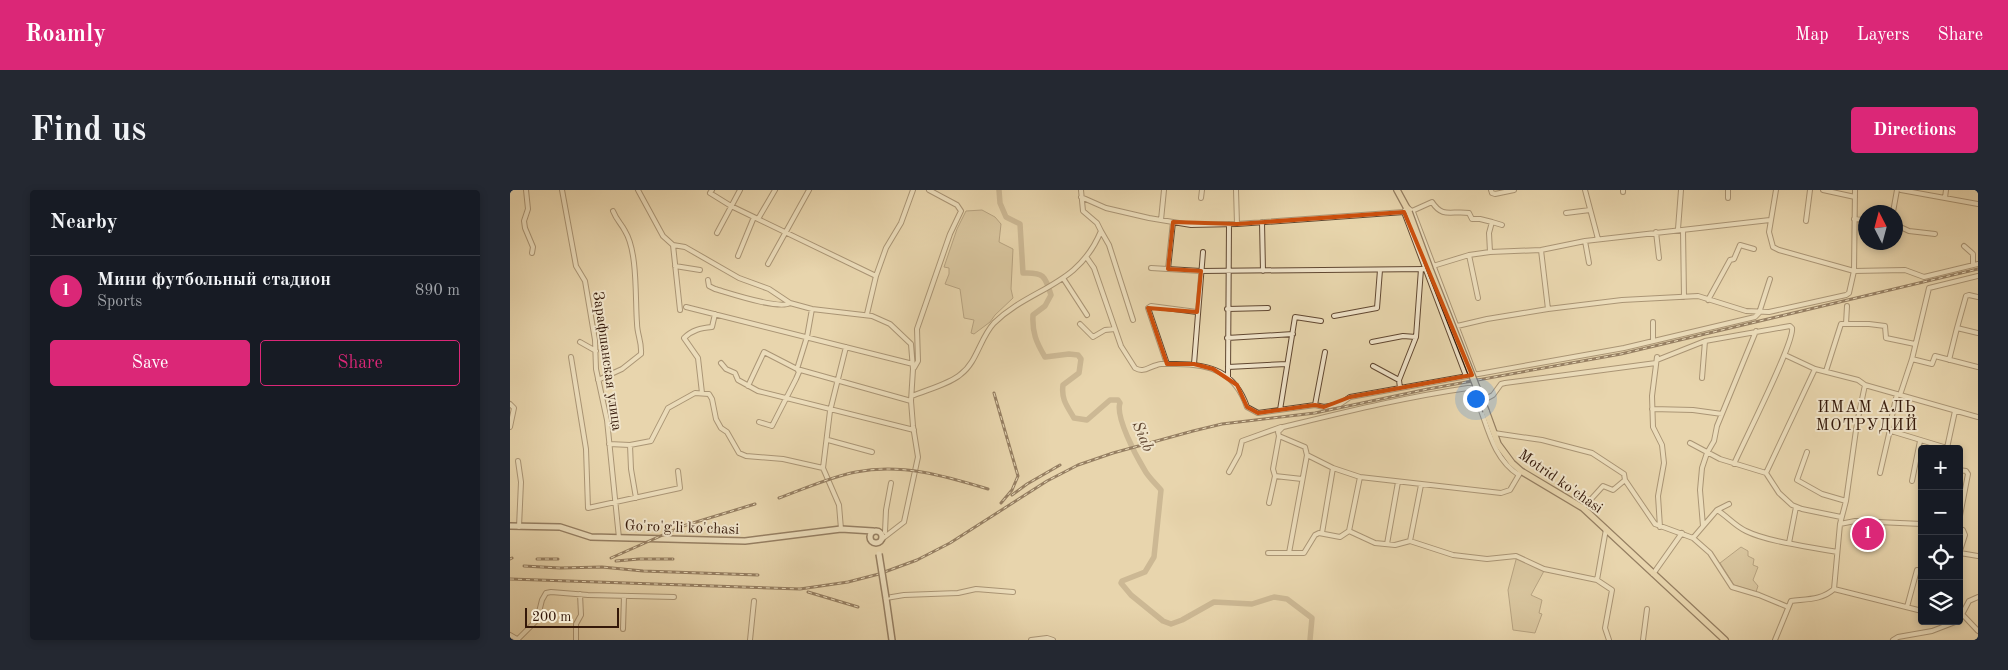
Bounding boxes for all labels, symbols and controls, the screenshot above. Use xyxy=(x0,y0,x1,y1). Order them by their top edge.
text: Roamly xyxy=(25,23,106,47)
text: Map xyxy=(1795,26,1829,44)
text: Layers xyxy=(1857,26,1909,44)
text: Share xyxy=(1937,26,1983,44)
button: Directions xyxy=(1851,107,1978,153)
text: Find us xyxy=(30,113,146,148)
north arrow xyxy=(1858,205,1903,250)
text: Nearby xyxy=(50,212,118,233)
text: Мини футбольный стадион xyxy=(97,271,331,290)
text: 1 xyxy=(61,283,71,299)
text: 890 m xyxy=(415,283,460,299)
street label: Зарафшанская улица xyxy=(589,290,624,433)
text: Sports xyxy=(97,294,142,310)
button: Save xyxy=(50,340,250,386)
button: Share xyxy=(260,340,460,386)
your location xyxy=(1463,386,1489,412)
district label: ИМАМ АЛЬ МОТРУДИЙ xyxy=(1816,400,1918,434)
water label: Siab xyxy=(1129,419,1156,455)
map controls xyxy=(1918,445,1963,625)
button: + xyxy=(1918,445,1963,490)
street label: Motrid ko'chasi xyxy=(1515,448,1605,517)
button: − xyxy=(1918,490,1963,535)
pin: 1 xyxy=(1852,515,1884,553)
street label: Go'ro'g'li ko'chasi xyxy=(624,519,739,538)
button: locate xyxy=(1918,535,1963,580)
button: layers xyxy=(1918,580,1963,625)
scale bar xyxy=(525,605,619,628)
text: 200 m xyxy=(532,610,571,624)

